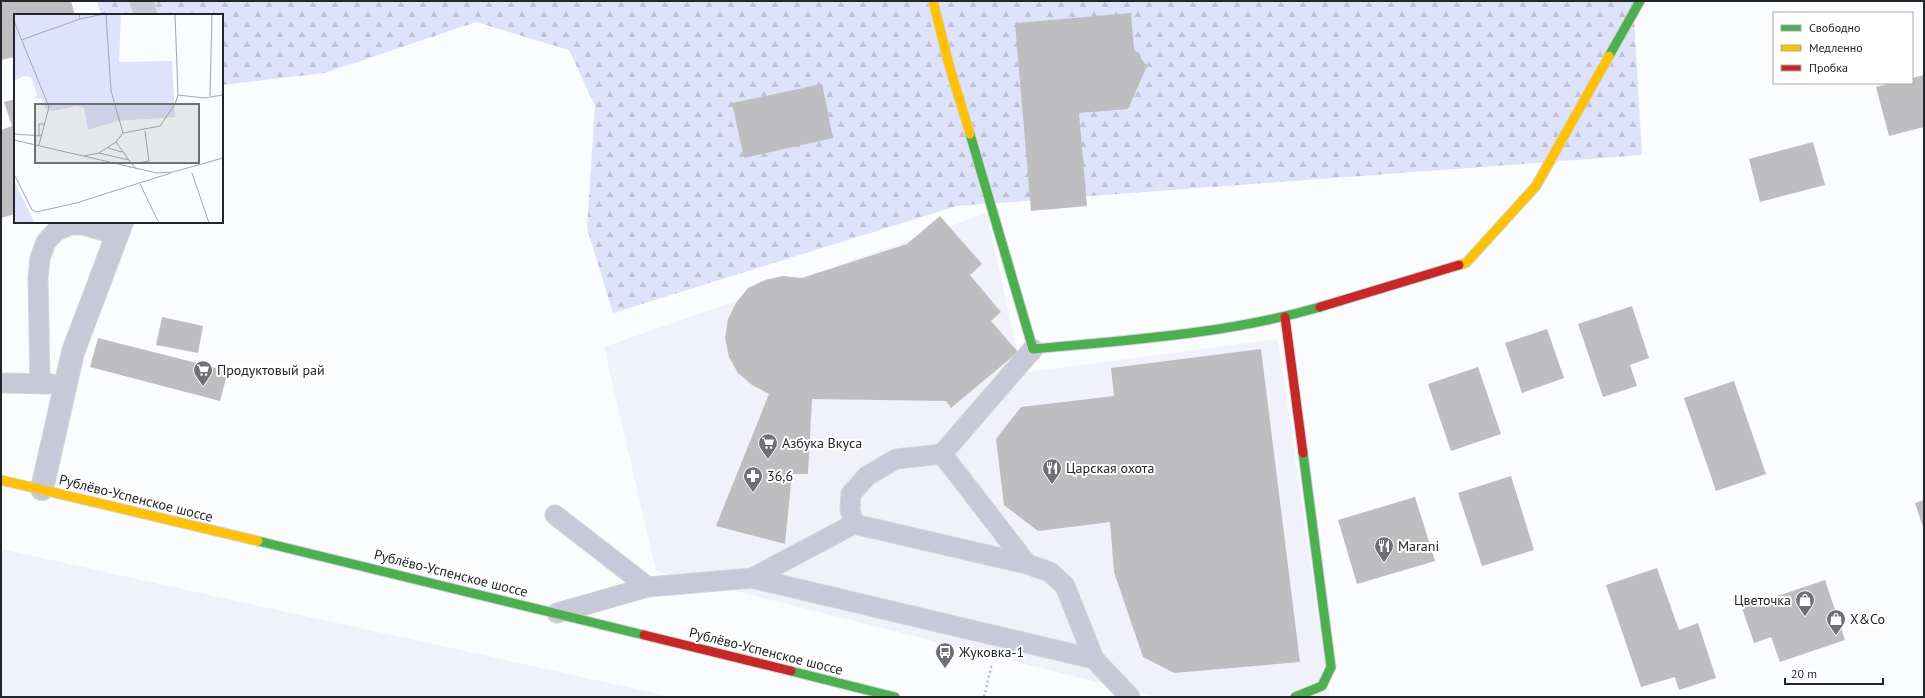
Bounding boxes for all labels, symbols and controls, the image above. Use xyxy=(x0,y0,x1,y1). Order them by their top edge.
legend xyxy=(1773,12,1913,84)
inset map xyxy=(14,14,223,223)
text: Свободно xyxy=(1809,20,1860,35)
text: Медленно xyxy=(1809,40,1863,55)
text: Пробка xyxy=(1809,60,1848,75)
supermarket icon: Продуктовый рай xyxy=(192,359,214,387)
place label: Продуктовый рай xyxy=(217,361,325,379)
supermarket icon: Азбука Вкуса xyxy=(757,432,779,460)
place label: Азбука Вкуса xyxy=(782,434,862,452)
restaurant icon: Царская охота xyxy=(1041,457,1063,485)
place label: Царская охота xyxy=(1066,459,1154,477)
pharmacy icon: 36,6 xyxy=(742,465,764,493)
place label: 36,6 xyxy=(767,467,793,485)
street label: Рублёво-Успенское шоссе xyxy=(57,470,215,526)
restaurant icon: Marani xyxy=(1373,535,1395,563)
place label: Marani xyxy=(1398,537,1439,555)
street label: Рублёво-Успенское шоссе xyxy=(372,545,530,601)
shop icon: Цветочка xyxy=(1794,589,1816,617)
place label: Цветочка xyxy=(1734,591,1791,609)
shop icon: X&Co xyxy=(1825,608,1847,636)
place label: X&Co xyxy=(1850,610,1885,628)
street label: Рублёво-Успенское шоссе xyxy=(687,623,845,679)
bus stop icon: Жуковка-1 xyxy=(934,641,956,669)
place label: Жуковка-1 xyxy=(958,643,1024,661)
scale bar xyxy=(1785,660,1883,686)
text: 20 m xyxy=(1791,666,1817,681)

